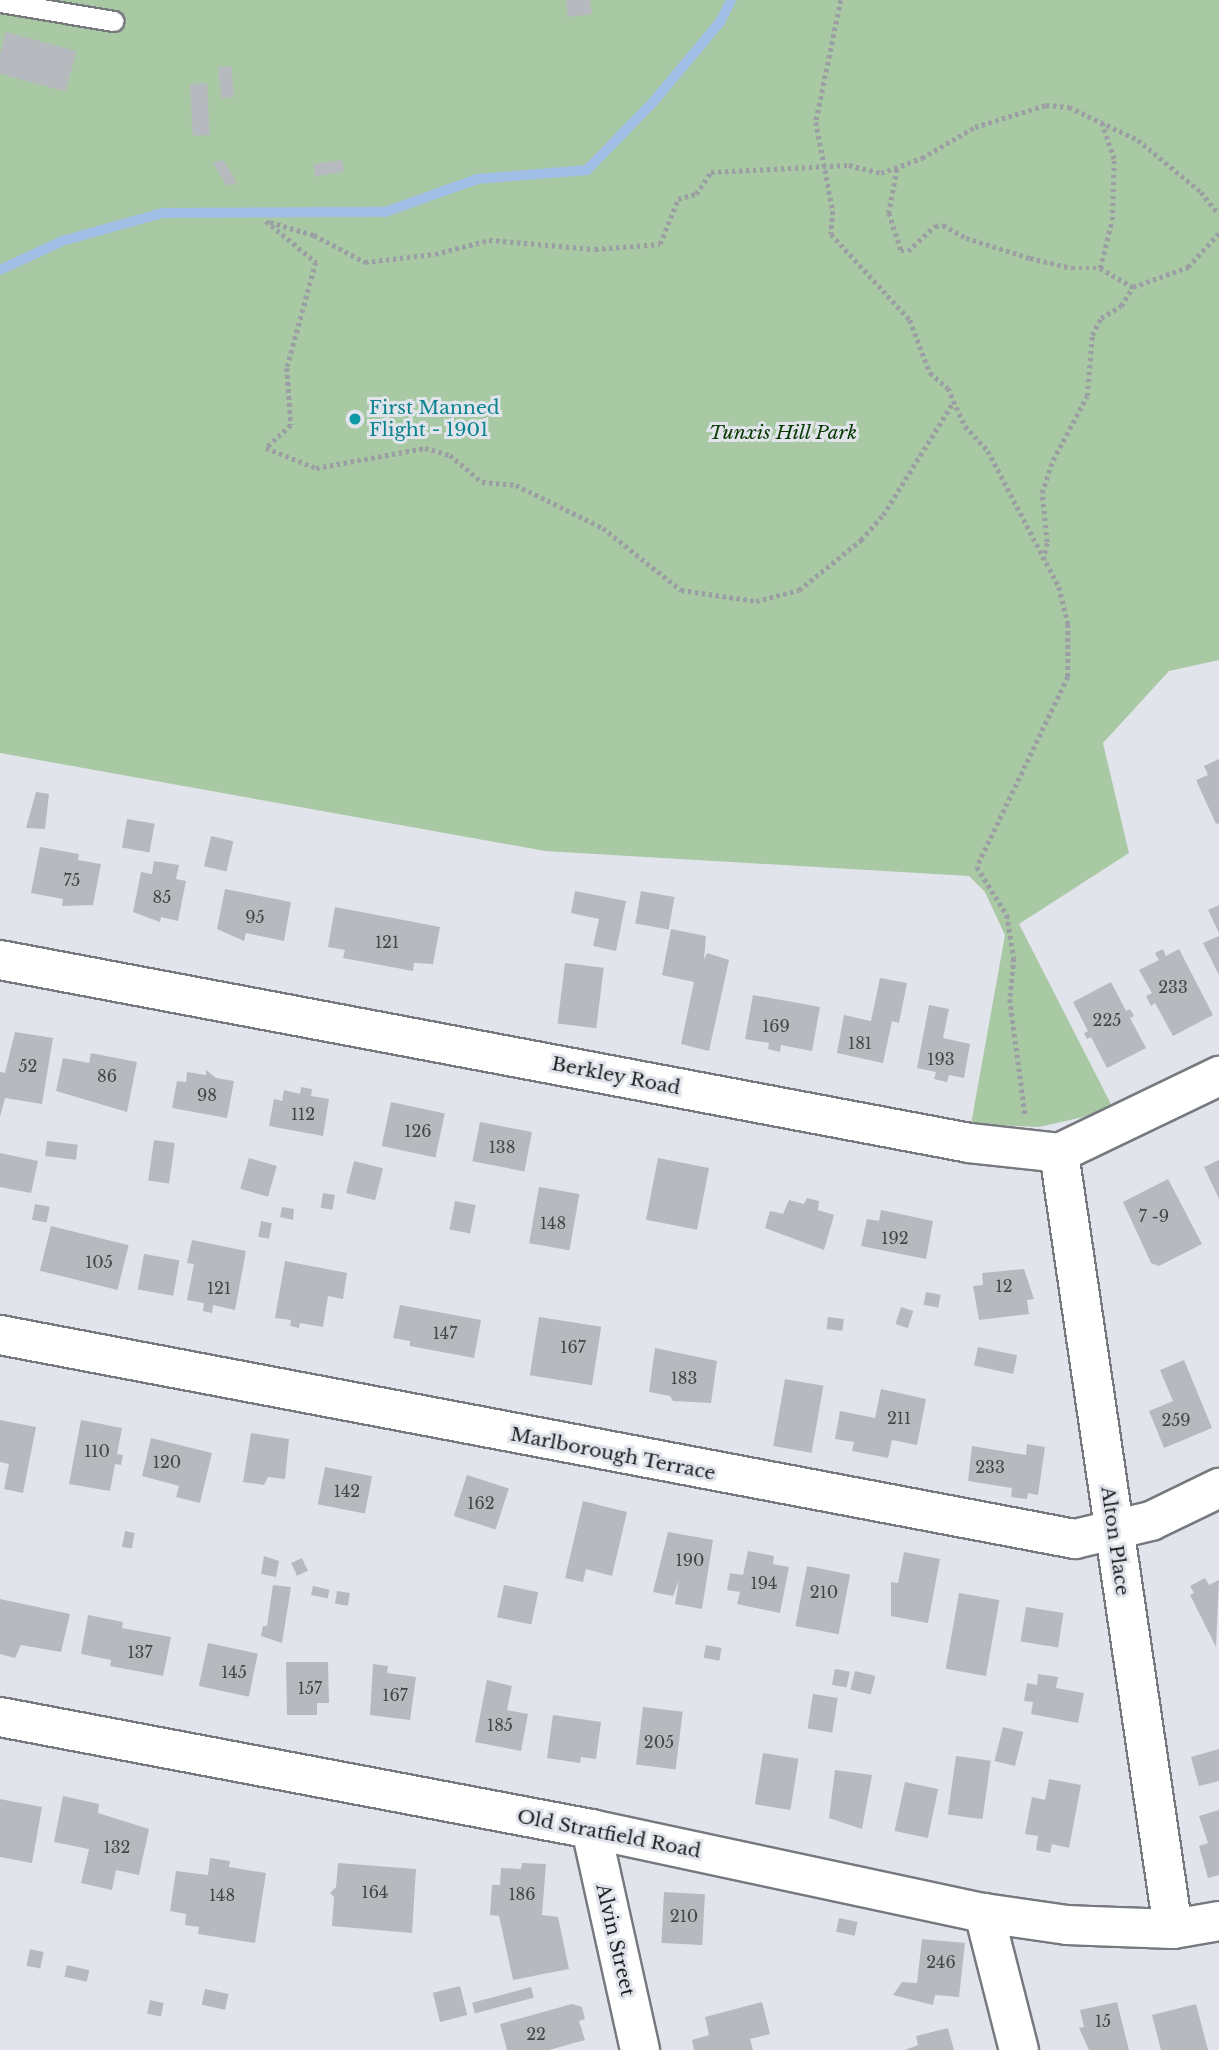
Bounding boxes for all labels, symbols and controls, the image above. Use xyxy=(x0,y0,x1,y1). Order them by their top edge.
place label: First Manned Flight - 1901 xyxy=(369,397,500,441)
marker: First Manned Flight - 1901 xyxy=(347,411,363,427)
park label: Tunxis Hill Park xyxy=(709,422,857,444)
house number: 75 xyxy=(64,870,80,890)
house number: 85 xyxy=(153,887,171,907)
house number: 95 xyxy=(245,907,265,927)
house number: 121 xyxy=(375,932,399,952)
house number: 233 xyxy=(1158,977,1188,997)
house number: 225 xyxy=(1093,1010,1121,1030)
house number: 169 xyxy=(762,1016,790,1036)
house number: 181 xyxy=(848,1033,872,1053)
house number: 193 xyxy=(927,1049,955,1069)
street label: Berkley Road xyxy=(549,1052,683,1100)
house number: 52 xyxy=(19,1056,37,1076)
house number: 86 xyxy=(97,1066,117,1086)
house number: 98 xyxy=(197,1085,217,1105)
house number: 112 xyxy=(291,1104,315,1124)
house number: 126 xyxy=(404,1121,432,1141)
house number: 138 xyxy=(489,1137,515,1157)
house number: 7 -9 xyxy=(1139,1206,1169,1226)
house number: 148 xyxy=(540,1213,566,1233)
house number: 192 xyxy=(881,1228,909,1248)
house number: 105 xyxy=(85,1252,113,1272)
house number: 12 xyxy=(996,1276,1012,1296)
house number: 121 xyxy=(207,1278,231,1298)
house number: 147 xyxy=(433,1323,457,1343)
house number: 167 xyxy=(560,1337,586,1357)
house number: 183 xyxy=(671,1368,697,1388)
house number: 211 xyxy=(887,1408,911,1428)
house number: 259 xyxy=(1161,1410,1191,1430)
street label: Marlborough Terrace xyxy=(508,1423,718,1485)
house number: 110 xyxy=(84,1441,110,1461)
house number: 120 xyxy=(153,1452,181,1472)
house number: 233 xyxy=(975,1457,1005,1477)
house number: 142 xyxy=(334,1481,360,1501)
street label: Alton Place xyxy=(1096,1485,1134,1597)
house number: 162 xyxy=(467,1493,495,1513)
house number: 190 xyxy=(676,1550,704,1570)
house number: 194 xyxy=(751,1573,777,1593)
house number: 210 xyxy=(810,1582,838,1602)
house number: 137 xyxy=(127,1642,153,1662)
house number: 145 xyxy=(221,1662,247,1682)
house number: 157 xyxy=(298,1678,322,1698)
house number: 167 xyxy=(382,1685,408,1705)
house number: 185 xyxy=(487,1715,513,1735)
house number: 205 xyxy=(644,1732,674,1752)
street label: Old Stratfield Road xyxy=(515,1805,703,1863)
house number: 132 xyxy=(104,1837,130,1857)
house number: 164 xyxy=(362,1882,388,1902)
street label: Alvin Street xyxy=(591,1882,639,1998)
house number: 186 xyxy=(508,1884,536,1904)
house number: 148 xyxy=(209,1885,235,1905)
house number: 210 xyxy=(670,1906,698,1926)
house number: 246 xyxy=(926,1952,956,1972)
house number: 15 xyxy=(1095,2011,1111,2031)
house number: 22 xyxy=(526,2024,546,2044)

